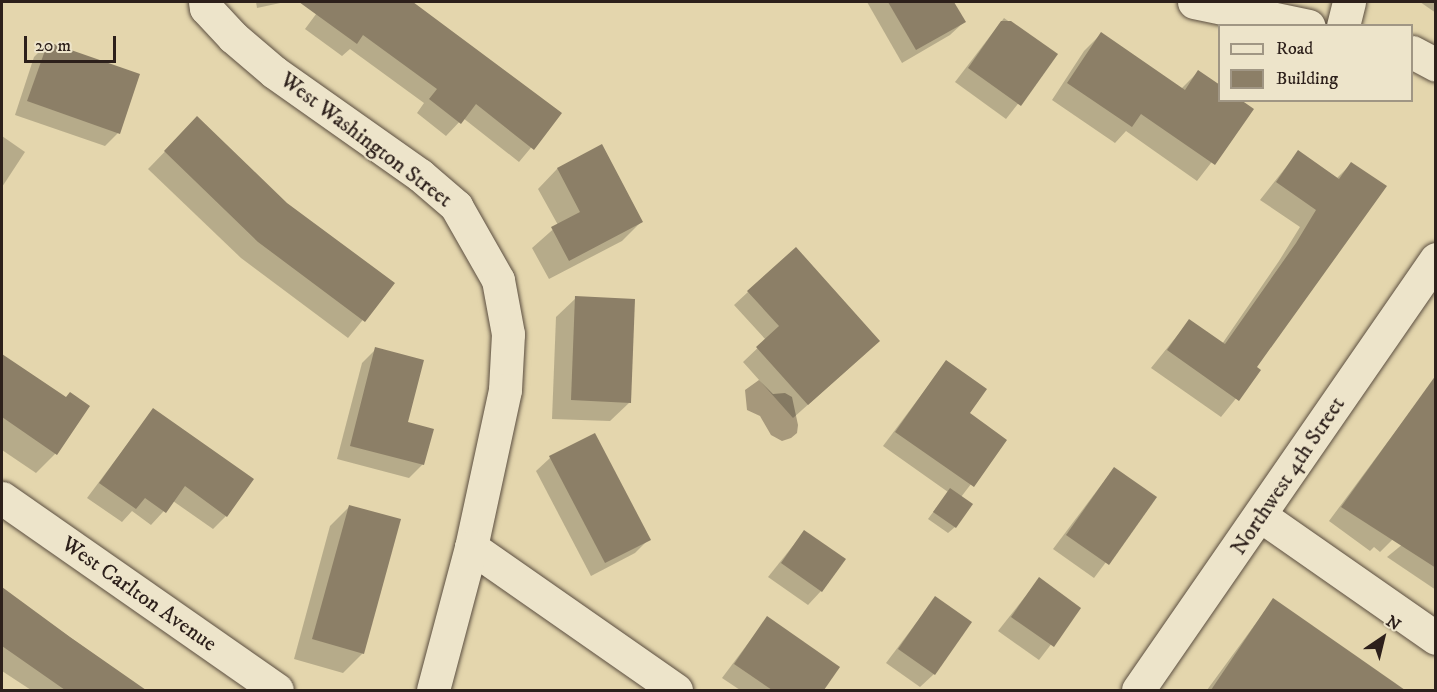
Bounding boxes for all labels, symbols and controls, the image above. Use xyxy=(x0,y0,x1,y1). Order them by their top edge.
scale bar xyxy=(27,24,118,62)
legend xyxy=(1218,24,1413,102)
text: 20 m xyxy=(35,35,71,57)
text: Road xyxy=(1276,38,1313,60)
street label: West Washington Street xyxy=(275,67,457,213)
text: Building xyxy=(1276,68,1338,90)
street label: Northwest 4th Street xyxy=(1225,392,1351,560)
street label: West Carlton Avenue xyxy=(56,531,222,657)
north arrow xyxy=(1353,608,1413,668)
text: N xyxy=(1382,611,1404,635)

